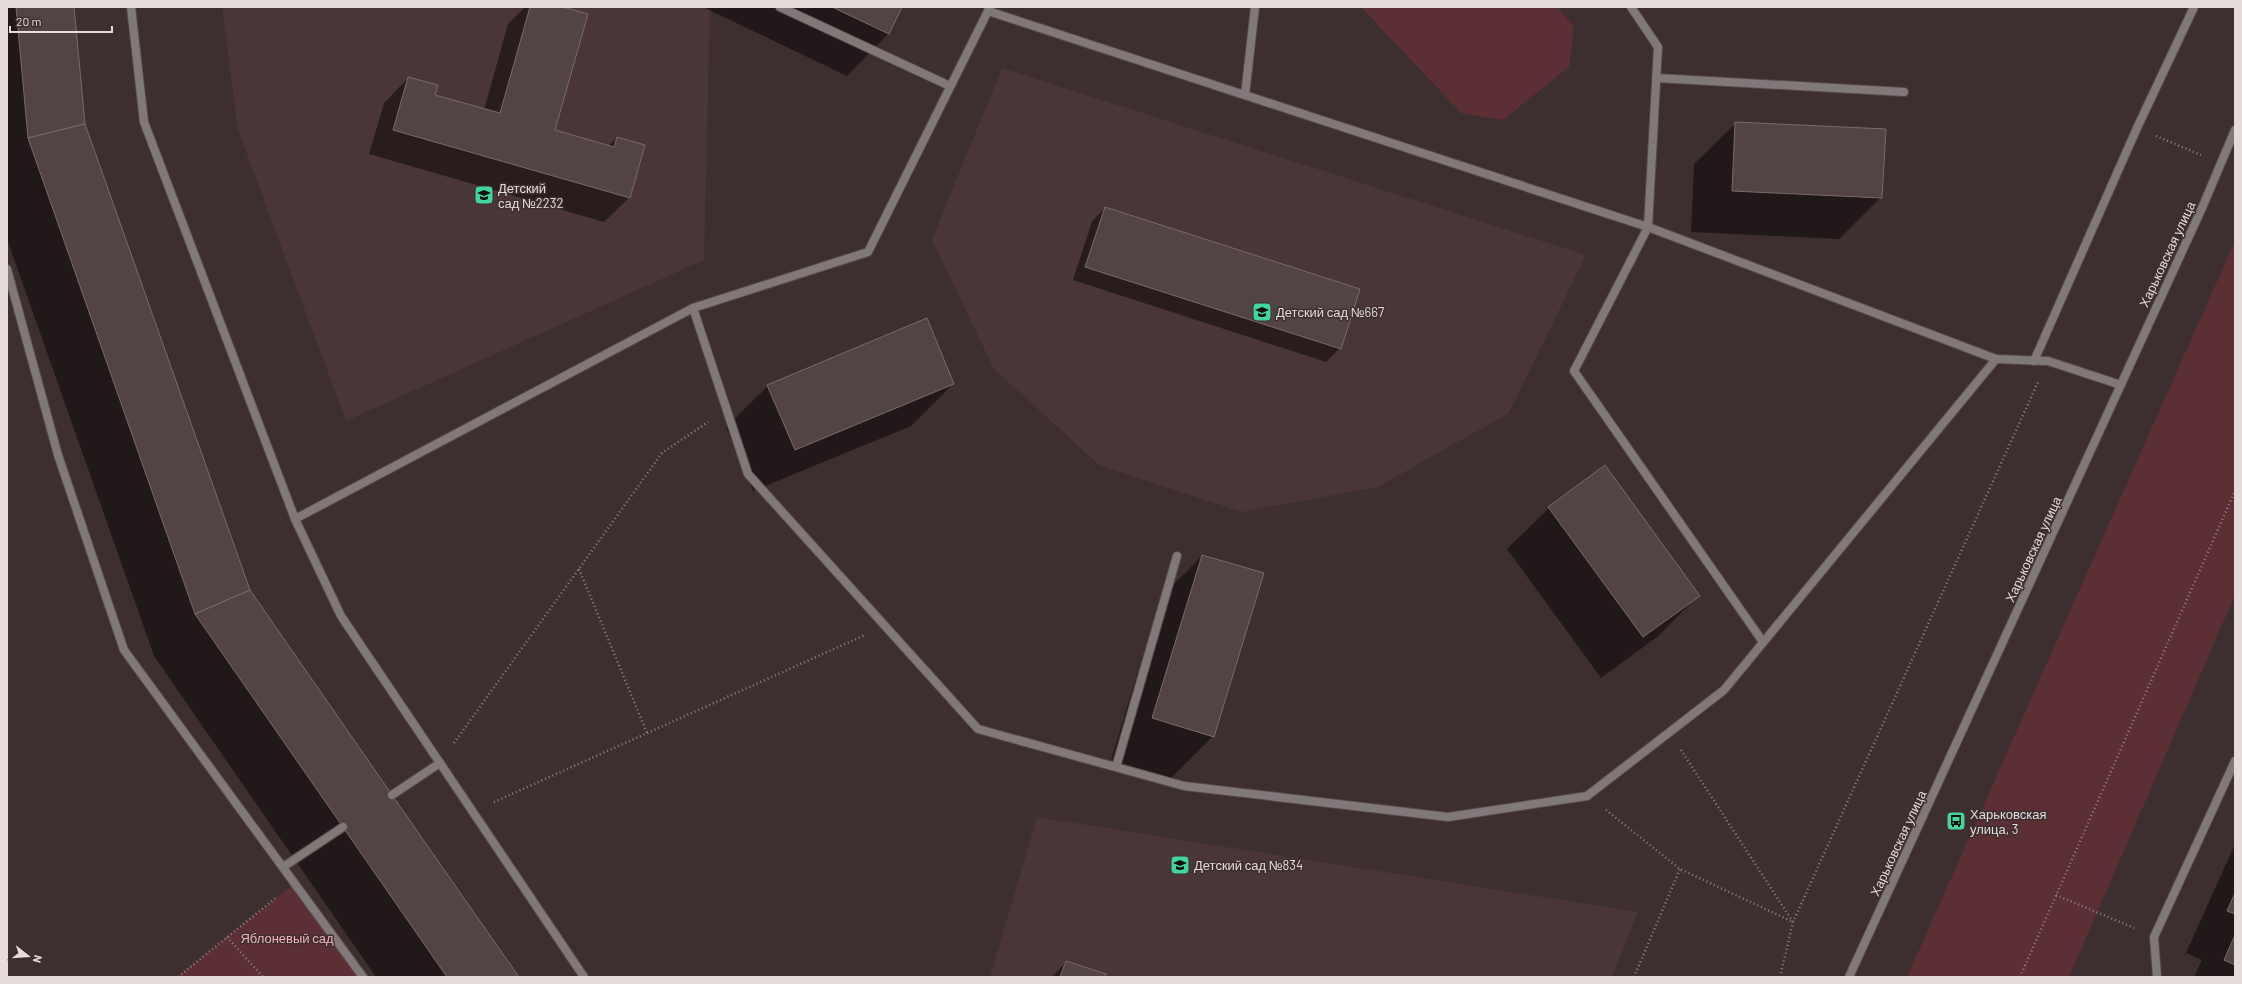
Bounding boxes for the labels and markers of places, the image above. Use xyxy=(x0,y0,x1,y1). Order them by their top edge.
place label: Детский сад №2232 xyxy=(498,180,563,211)
school or university icon: Детский сад №2232 xyxy=(473,184,495,206)
school or university icon: Детский сад №667 xyxy=(1251,301,1273,323)
place label: Детский сад №667 xyxy=(1276,304,1384,320)
place label: Харьковская улица, 3 xyxy=(1970,806,2046,837)
bus stop icon: Харьковская улица, 3 xyxy=(1945,810,1967,832)
school or university icon: Детский сад №834 xyxy=(1169,854,1191,876)
place label: Детский сад №834 xyxy=(1194,857,1303,873)

